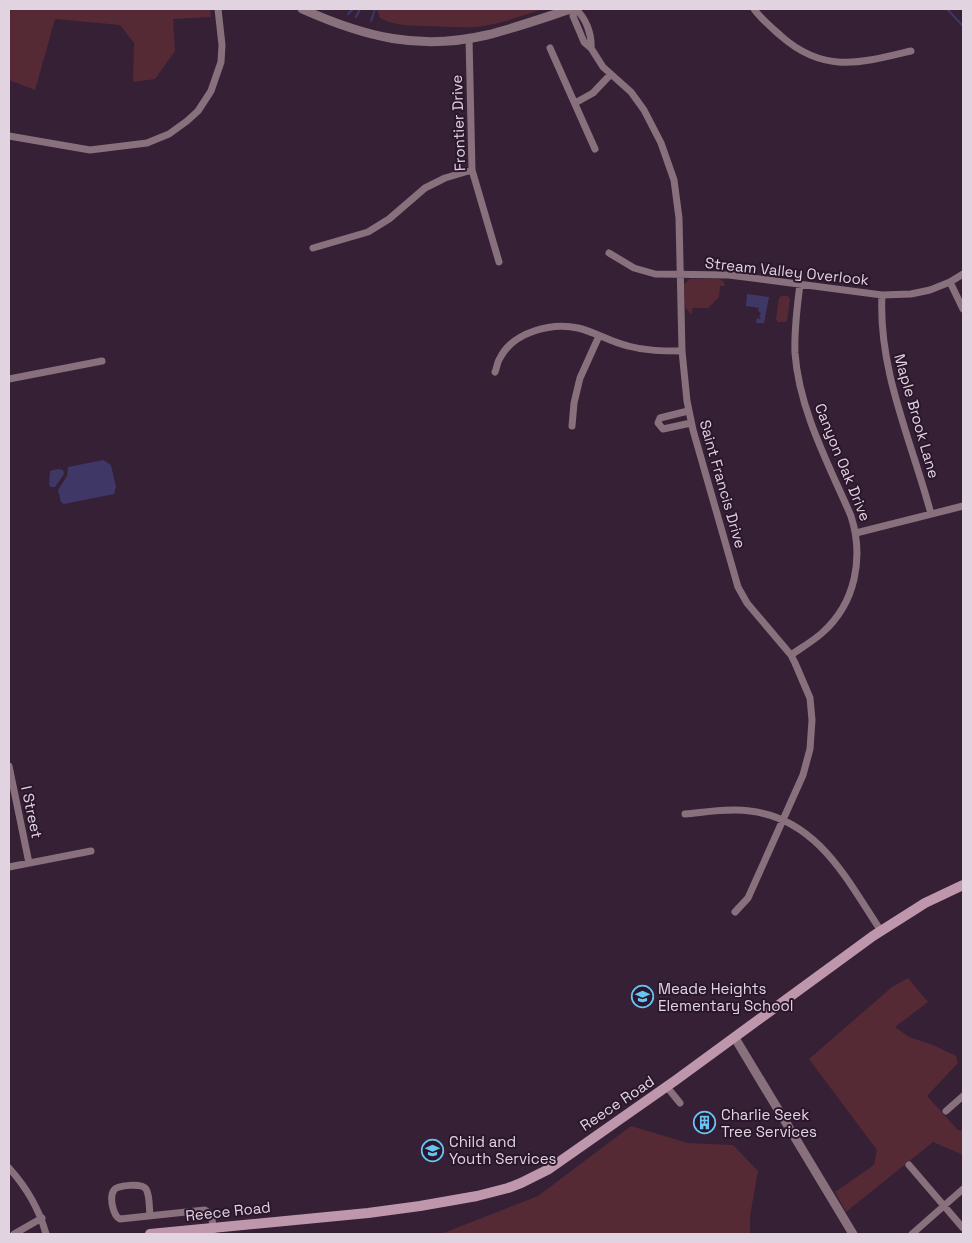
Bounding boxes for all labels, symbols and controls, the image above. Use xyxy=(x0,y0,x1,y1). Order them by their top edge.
street label: Frontier Drive xyxy=(447,74,469,172)
street label: Stream Valley Overlook xyxy=(704,253,870,289)
street label: Maple Brook Lane xyxy=(890,352,944,480)
street label: Canyon Oak Drive xyxy=(811,400,875,524)
street label: Saint Francis Drive xyxy=(696,418,750,551)
street label: I Street xyxy=(17,784,47,840)
place label: Meade Heights Elementary School xyxy=(658,979,794,1015)
school or university icon: Meade Heights Elementary School xyxy=(630,985,654,1009)
street label: Reece Road xyxy=(576,1071,658,1135)
place label: Charlie Seek Tree Services xyxy=(721,1105,817,1141)
building icon: Charlie Seek Tree Services xyxy=(693,1111,717,1135)
place label: Child and Youth Services xyxy=(449,1132,557,1168)
school or university icon: Child and Youth Services xyxy=(421,1138,445,1162)
street label: Reece Road xyxy=(184,1197,272,1225)

